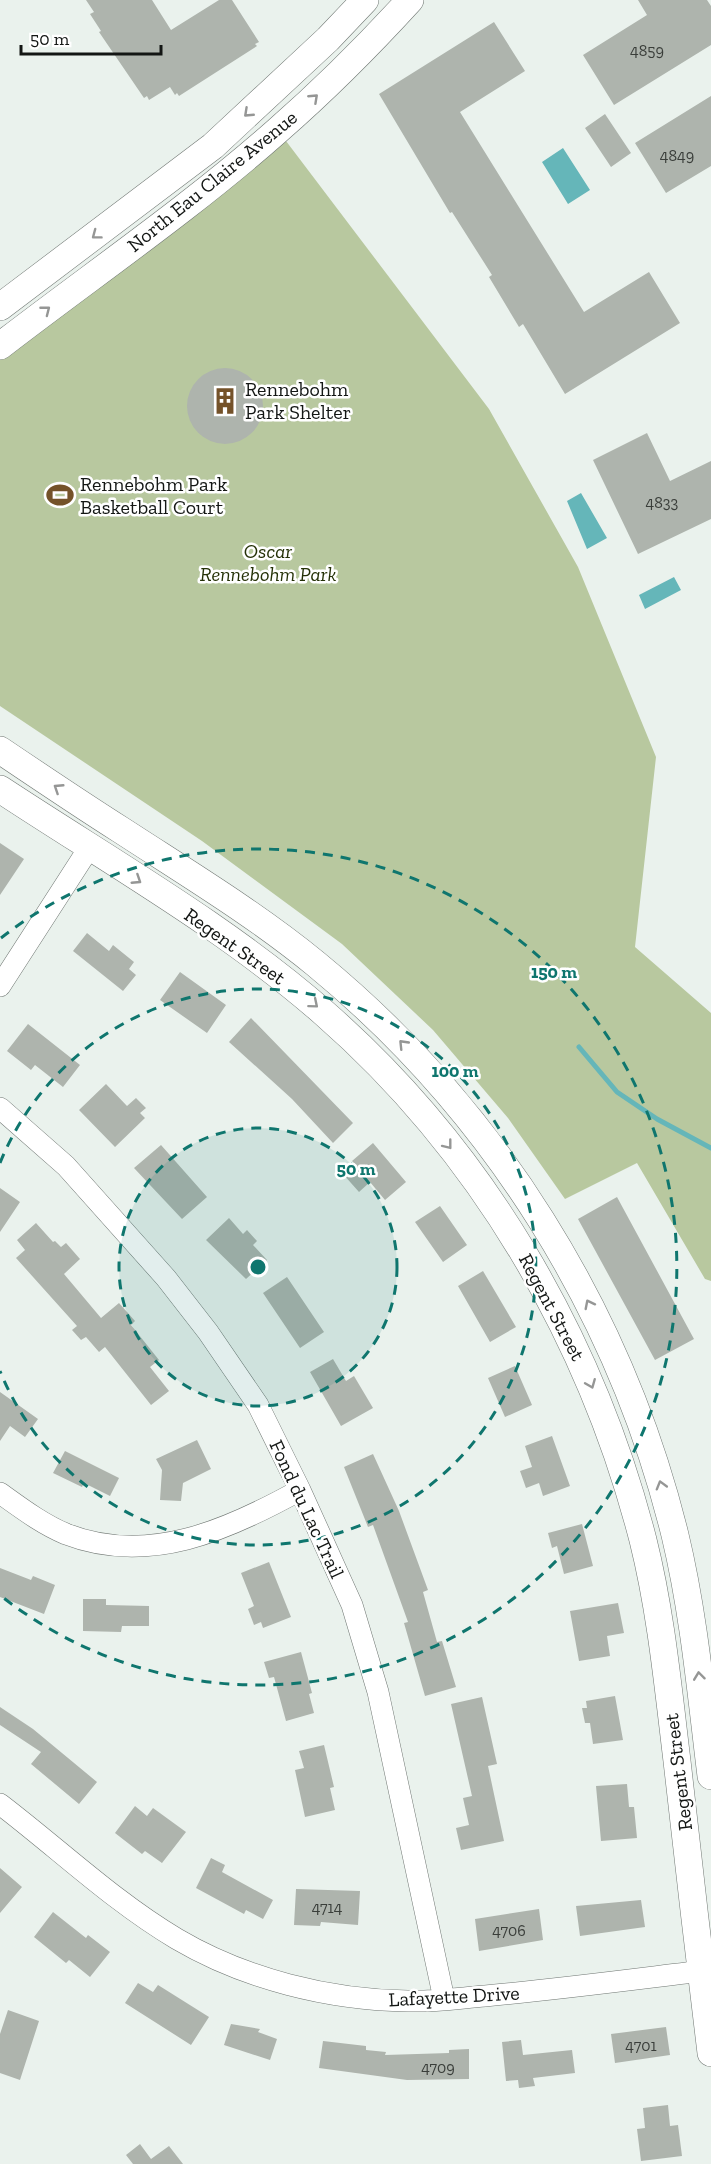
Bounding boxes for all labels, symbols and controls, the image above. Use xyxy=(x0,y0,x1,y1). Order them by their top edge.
scale bar xyxy=(21,18,160,56)
text: 50 m xyxy=(30,28,70,50)
house number: 4859 xyxy=(630,41,664,60)
one-way arrow xyxy=(307,94,318,105)
street label: North Eau Claire Avenue xyxy=(122,105,302,257)
one-way arrow xyxy=(244,106,255,117)
house number: 4849 xyxy=(660,146,694,165)
one-way arrow xyxy=(91,228,102,239)
one-way arrow xyxy=(40,307,51,318)
place label: Rennebohm Park Shelter xyxy=(245,377,351,424)
building icon: Rennebohm Park Shelter xyxy=(210,386,240,416)
place label: Rennebohm Park Basketball Court xyxy=(80,472,228,519)
sports icon: Rennebohm Park Basketball Court xyxy=(45,480,75,510)
house number: 4833 xyxy=(646,493,679,512)
park label: Oscar Rennebohm Park xyxy=(200,539,336,586)
one-way arrow xyxy=(54,784,65,795)
one-way arrow xyxy=(131,872,142,883)
street label: Regent Street xyxy=(180,902,291,990)
text: 150 m xyxy=(531,961,577,983)
one-way arrow xyxy=(307,997,318,1008)
one-way arrow xyxy=(399,1041,410,1052)
text: 100 m xyxy=(431,1060,479,1082)
one-way arrow xyxy=(441,1138,452,1149)
text: 50 m xyxy=(337,1158,376,1180)
street label: Regent Street xyxy=(514,1249,591,1365)
centre of rings xyxy=(248,1257,268,1277)
one-way arrow xyxy=(585,1300,596,1310)
one-way arrow xyxy=(584,1377,596,1388)
street label: Fond du Lac Trail xyxy=(264,1436,350,1582)
one-way arrow xyxy=(656,1480,668,1491)
one-way arrow xyxy=(693,1671,706,1680)
street label: Regent Street xyxy=(659,1711,697,1832)
house number: 4714 xyxy=(312,1898,343,1917)
house number: 4706 xyxy=(492,1921,526,1940)
street label: Lafayette Drive xyxy=(388,1981,520,2011)
house number: 4701 xyxy=(625,2036,657,2055)
house number: 4709 xyxy=(421,2058,455,2077)

